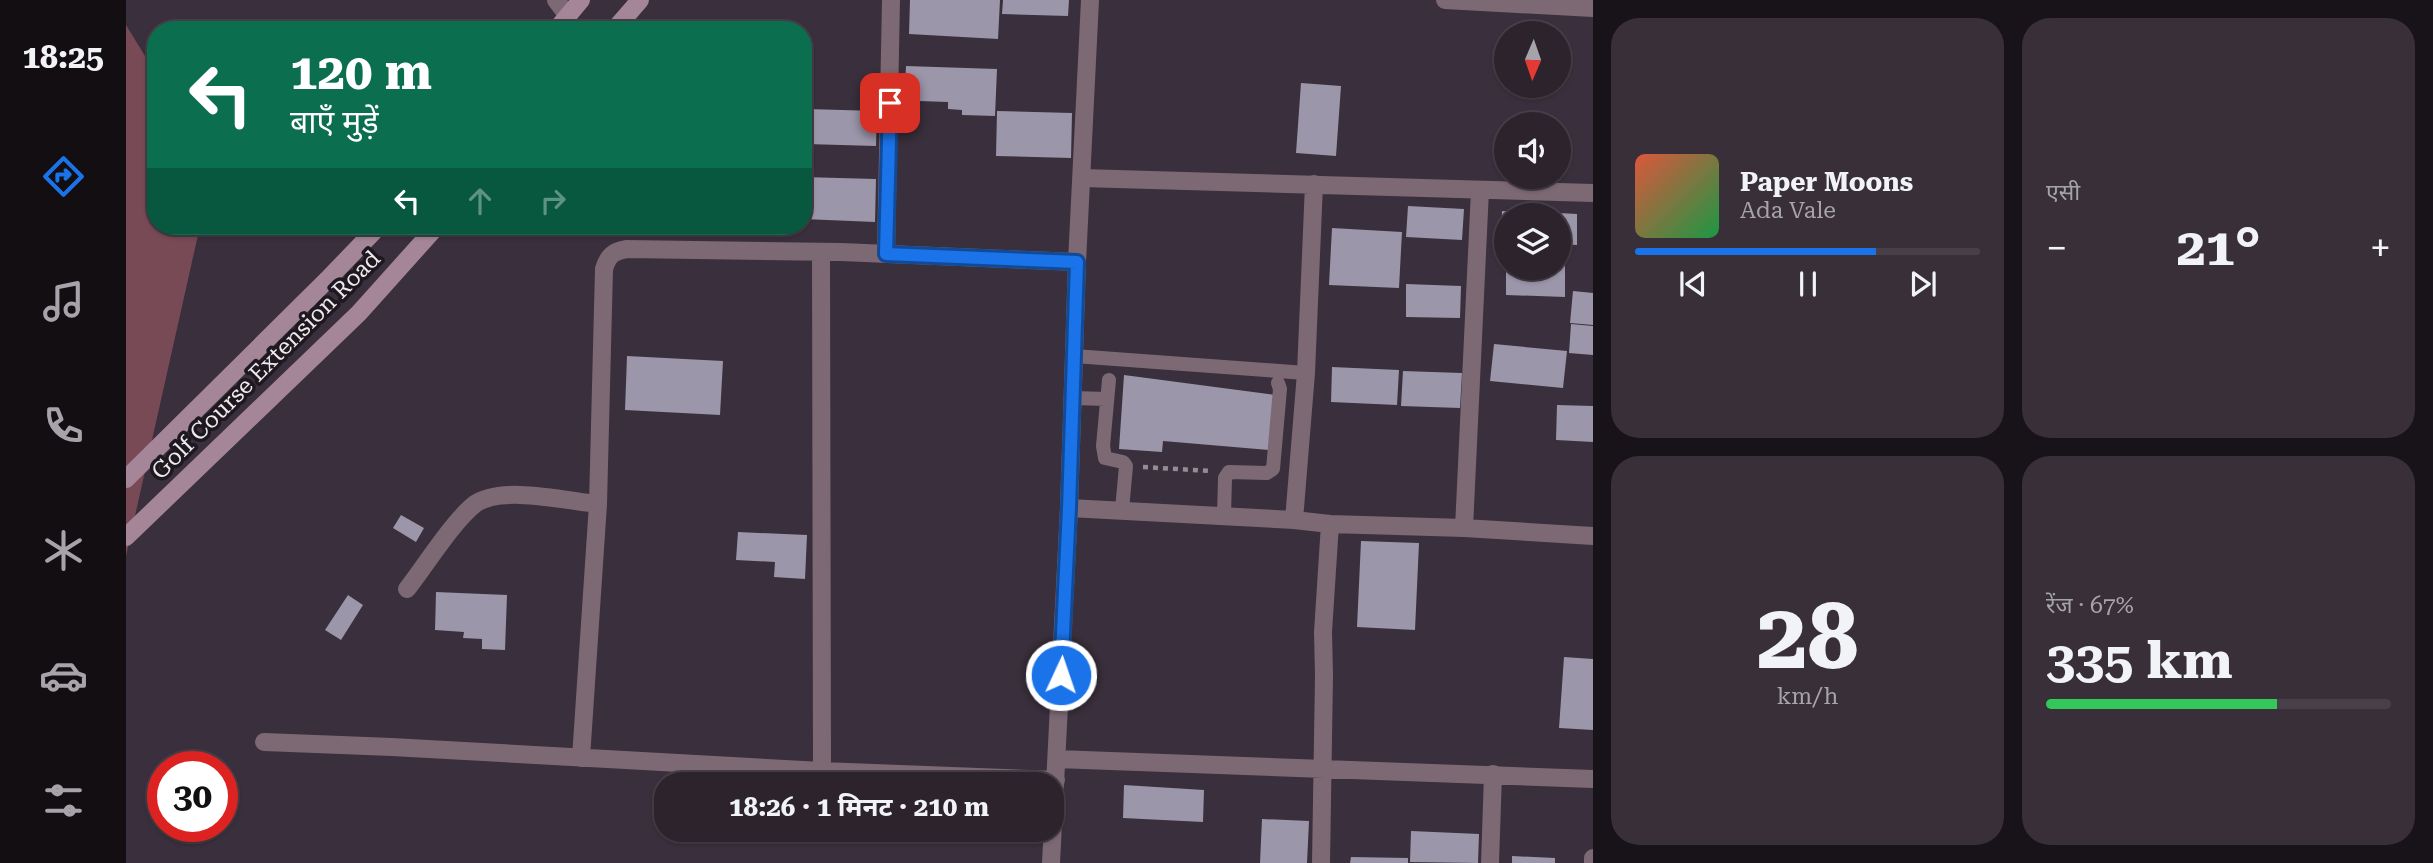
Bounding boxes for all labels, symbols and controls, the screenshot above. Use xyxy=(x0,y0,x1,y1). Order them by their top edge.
north arrow xyxy=(1494,21,1572,98)
map controls xyxy=(1494,21,1571,280)
text: 18:25 xyxy=(22,38,104,76)
text: 120 m xyxy=(290,44,432,101)
icon: left xyxy=(175,49,266,140)
pin xyxy=(860,73,920,133)
icon: arrive xyxy=(871,84,909,122)
text: बाएँ मुड़ें xyxy=(290,103,379,141)
button: sound xyxy=(1494,112,1571,189)
icon: directions xyxy=(39,152,88,201)
text: Paper Moons xyxy=(1740,167,1913,197)
text: एसी xyxy=(2046,179,2080,206)
icon: left xyxy=(388,182,426,220)
icon: ahead xyxy=(461,182,499,220)
icon: right xyxy=(534,182,572,220)
text: Ada Vale xyxy=(1740,197,1836,224)
button: layers xyxy=(1494,203,1571,280)
text: 21° xyxy=(2176,217,2261,278)
text: − xyxy=(2046,226,2067,270)
text: + xyxy=(2370,226,2391,270)
street label: Golf Course Extension Road xyxy=(146,245,386,485)
icon: previous xyxy=(1674,265,1712,303)
icon: pause xyxy=(1789,265,1827,303)
icon: next xyxy=(1904,265,1942,303)
icon: music xyxy=(39,277,88,326)
icon: phone xyxy=(39,401,88,450)
icon: climate xyxy=(39,526,88,575)
text: 28 xyxy=(1757,584,1858,690)
text: रेंज · 67% xyxy=(2046,592,2134,619)
text: 335 km xyxy=(2046,630,2233,691)
position arrow xyxy=(1024,638,1098,712)
icon: car xyxy=(39,651,88,700)
text: km/h xyxy=(1777,683,1838,710)
speed limit sign: 30 xyxy=(147,751,238,842)
icon: filters xyxy=(39,776,88,825)
text: 18:26 · 1 मिनट · 210 m xyxy=(729,792,989,822)

